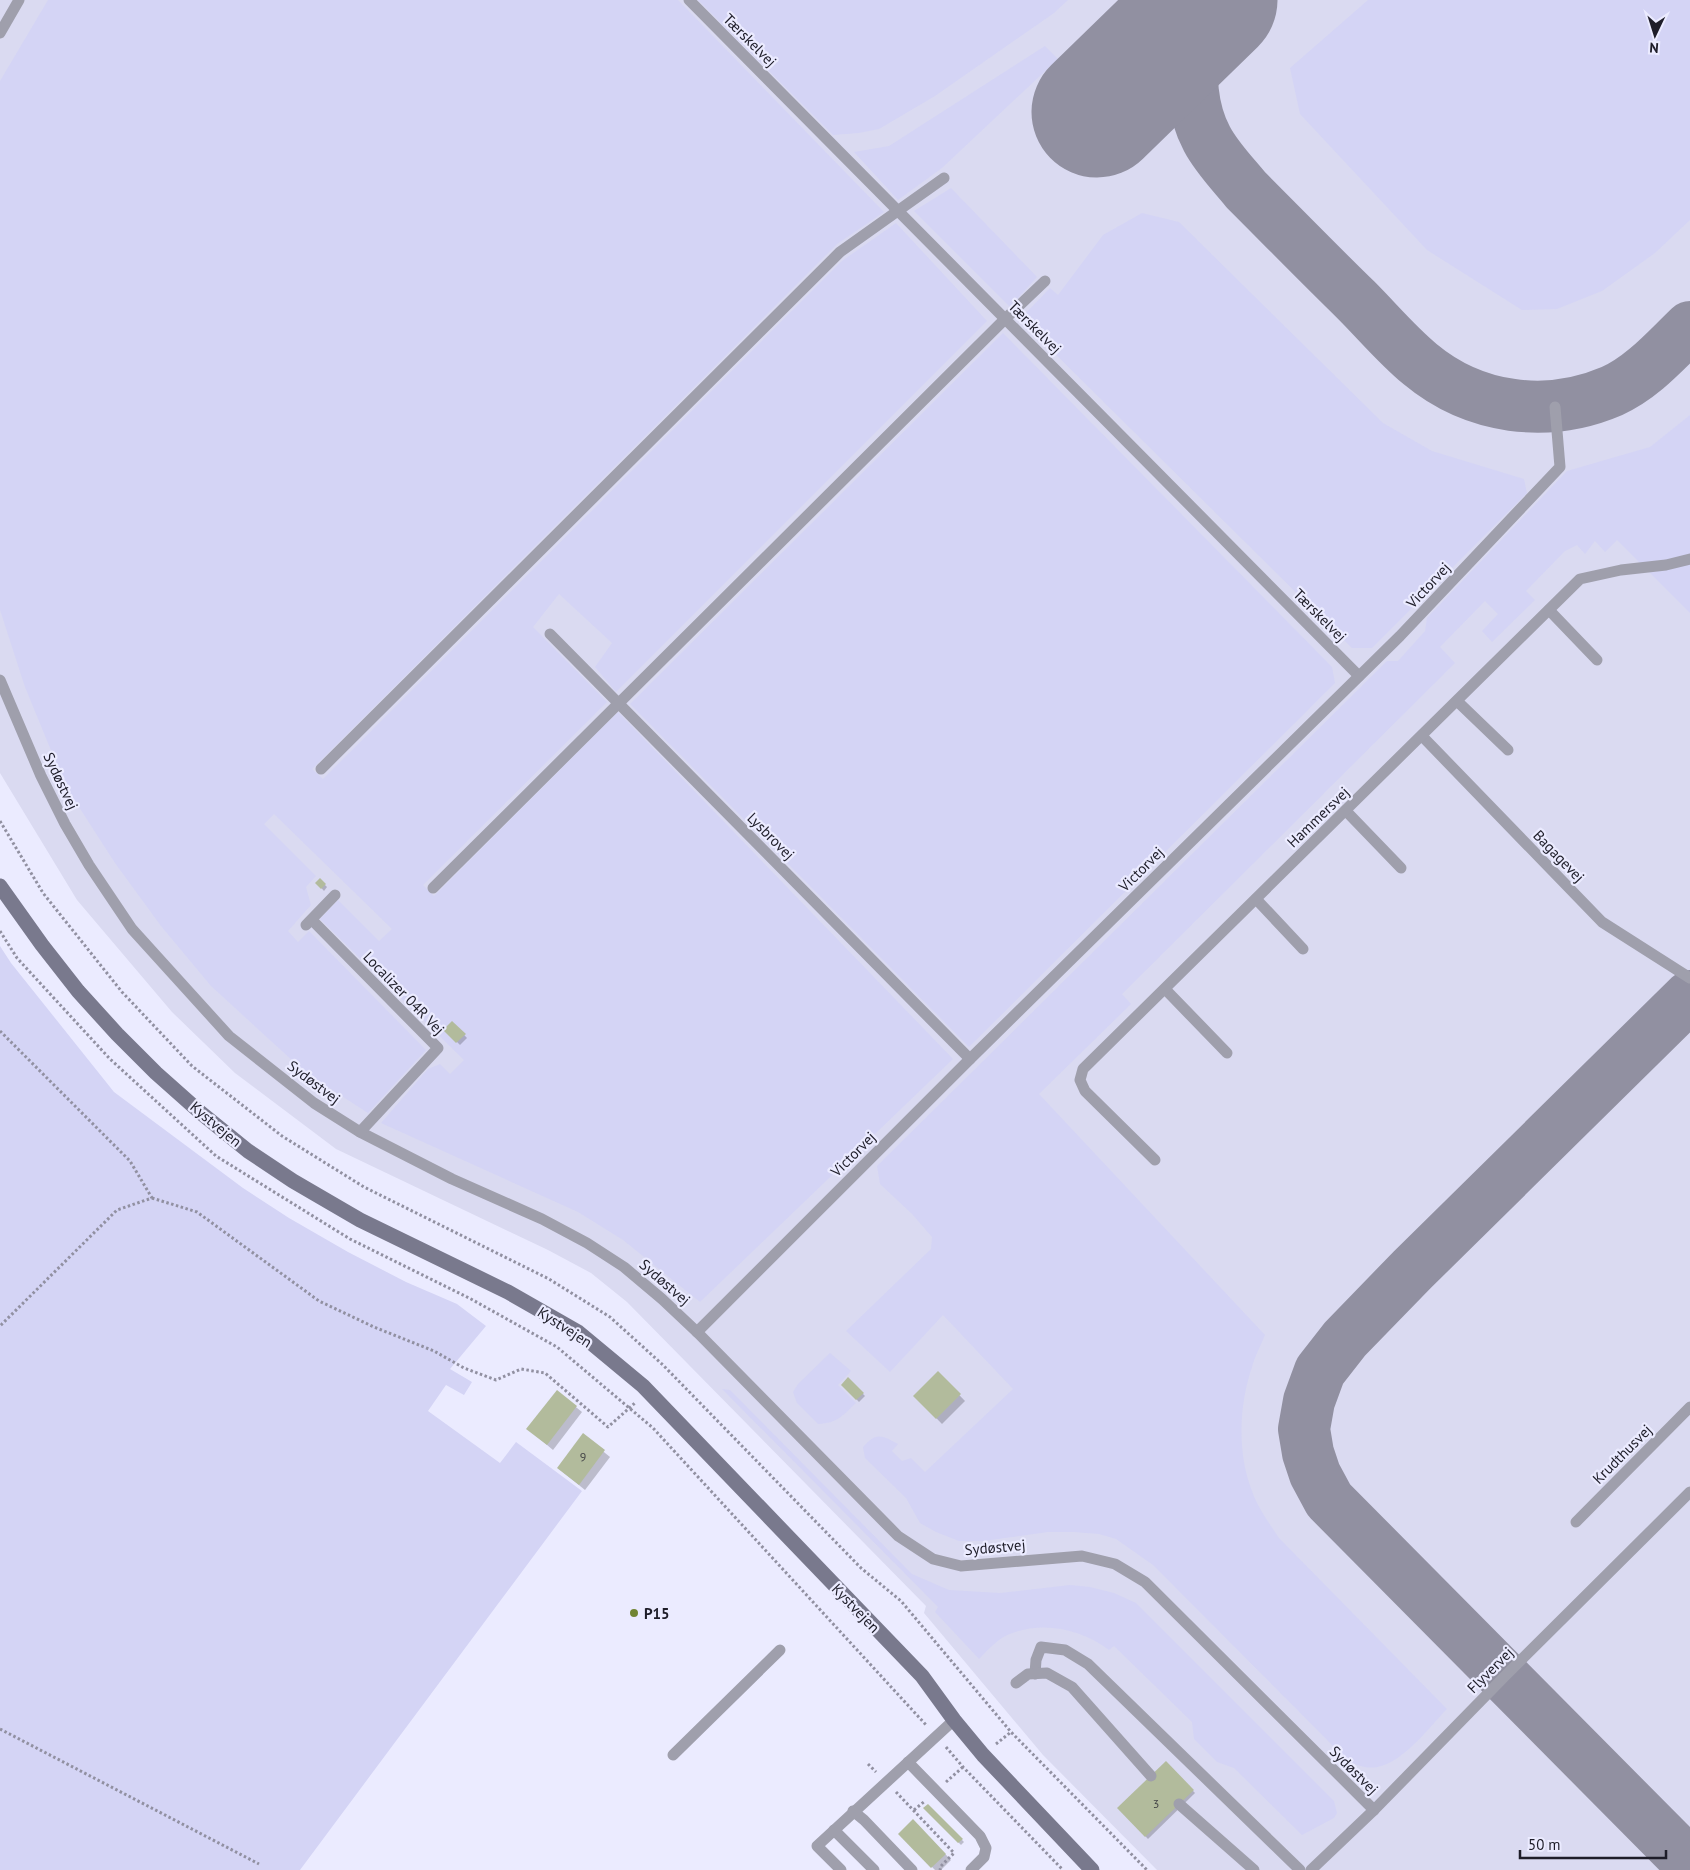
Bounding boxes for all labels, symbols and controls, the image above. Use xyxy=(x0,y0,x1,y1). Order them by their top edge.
street label: Tærskelvej xyxy=(719,9,781,71)
north arrow xyxy=(1630,10,1680,60)
text: N xyxy=(1649,39,1659,57)
street label: Tærskelvej xyxy=(1004,296,1066,358)
street label: Victorvej xyxy=(1401,558,1454,613)
street label: Tærskelvej xyxy=(1289,584,1351,646)
street label: Sydøstvej xyxy=(39,749,83,813)
street label: Hammersvej xyxy=(1283,783,1353,851)
street label: Lysbrovej xyxy=(743,808,799,864)
street label: Bagagevej xyxy=(1529,826,1589,886)
street label: Victorvej xyxy=(1114,842,1168,896)
street label: Localizer 04R Vej xyxy=(359,947,449,1039)
street label: Sydøstvej xyxy=(284,1056,344,1108)
street label: Kystvejen xyxy=(186,1097,246,1151)
street label: Victorvej xyxy=(826,1127,880,1181)
street label: Sydøstvej xyxy=(636,1255,694,1309)
street label: Kystvejen xyxy=(534,1302,596,1352)
street label: Krudthusvej xyxy=(1588,1420,1656,1488)
house number: 9 xyxy=(580,1449,586,1464)
street label: Sydøstvej xyxy=(964,1535,1026,1559)
street label: Kystvejen xyxy=(828,1579,884,1637)
place label: P15 xyxy=(644,1604,670,1623)
marker: P15 xyxy=(628,1607,640,1619)
street label: Flyvervej xyxy=(1463,1643,1517,1697)
street label: Sydøstvej xyxy=(1326,1742,1382,1798)
house number: 3 xyxy=(1153,1796,1159,1811)
scale bar xyxy=(1520,1828,1666,1860)
text: 50 m xyxy=(1528,1835,1561,1854)

